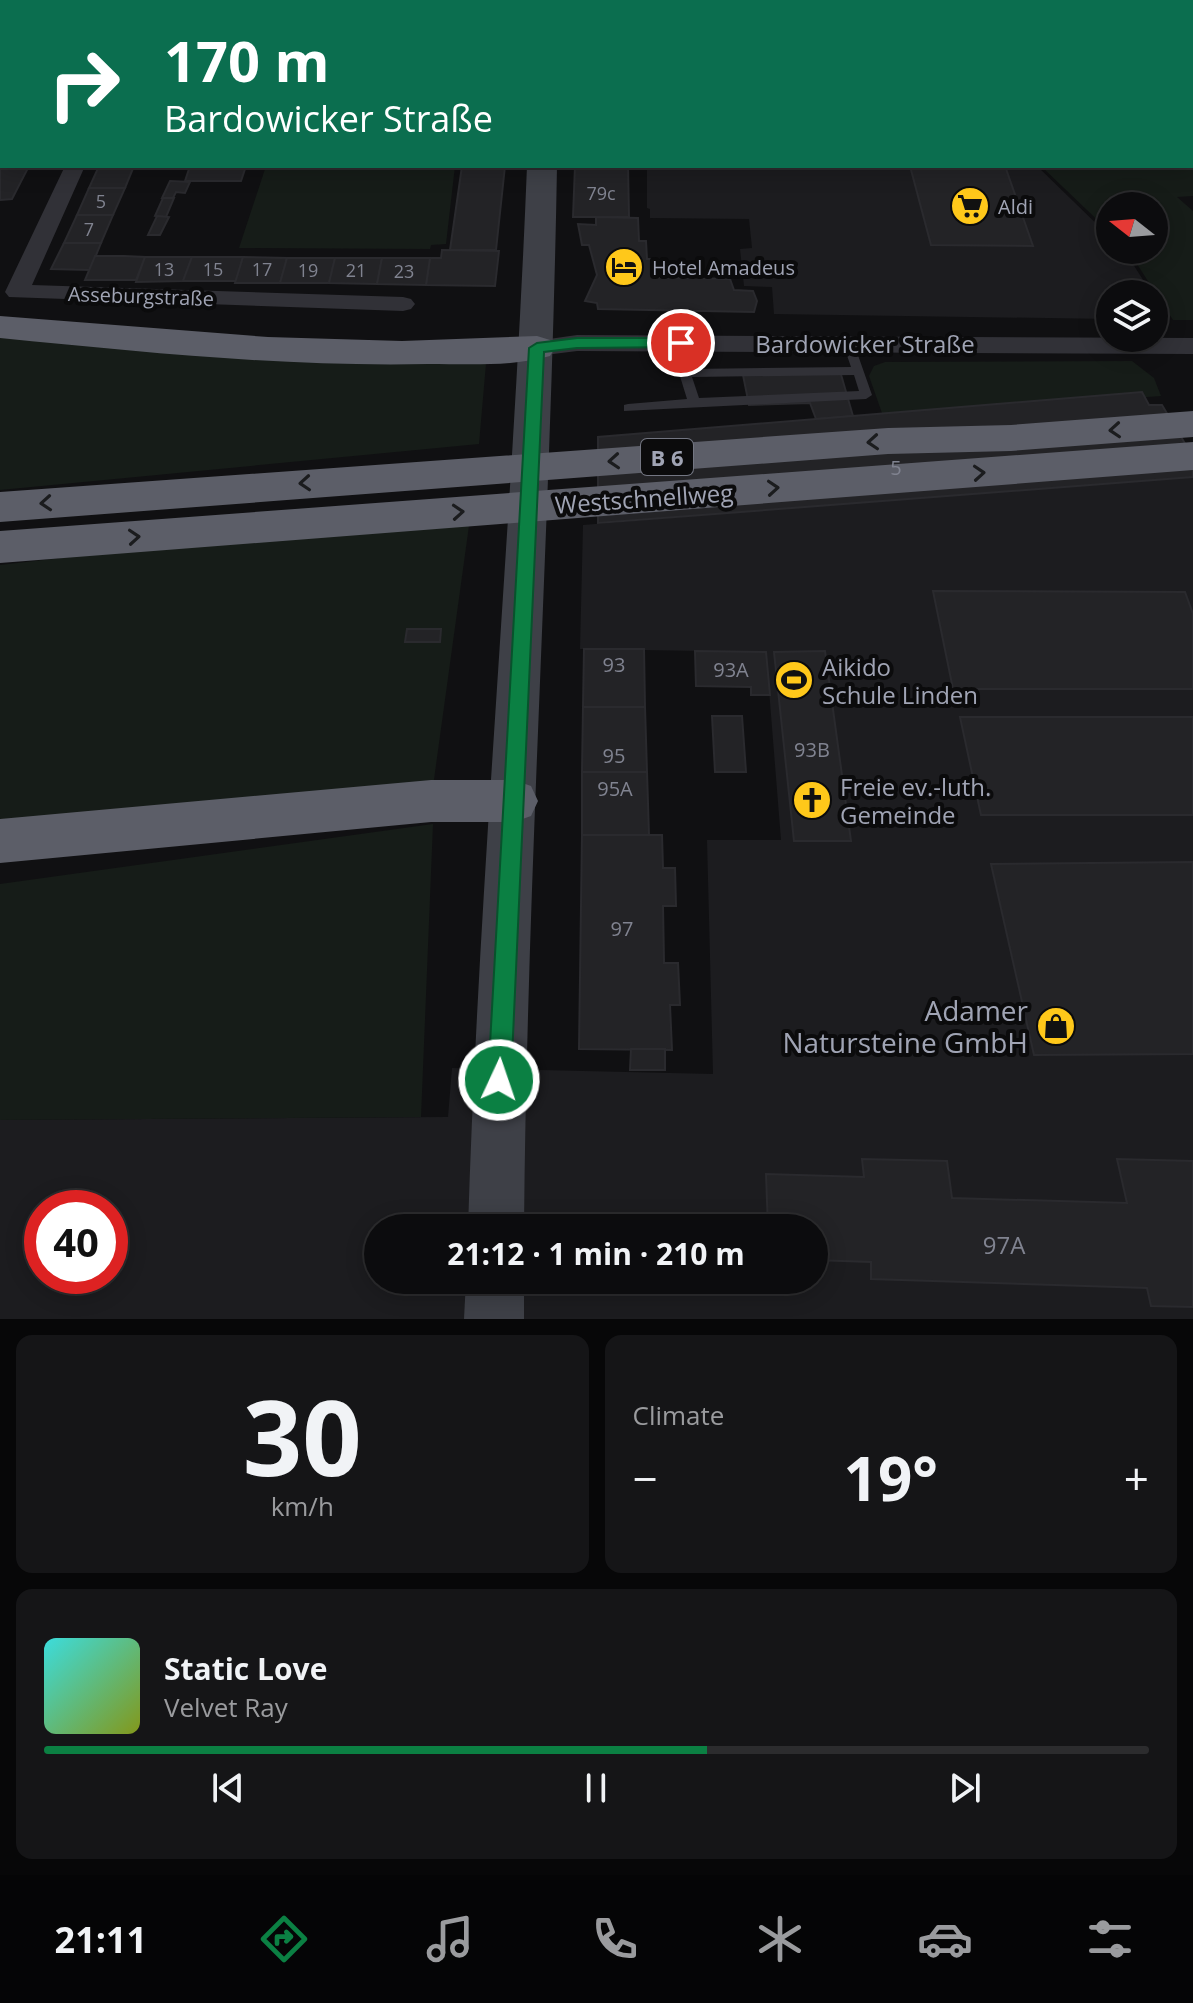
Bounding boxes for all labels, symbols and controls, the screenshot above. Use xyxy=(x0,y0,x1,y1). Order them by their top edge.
text: 170 m xyxy=(164,22,330,98)
icon: right xyxy=(32,32,136,136)
text: Bardowicker Straße xyxy=(164,94,493,143)
house number: 79c xyxy=(586,181,616,205)
supermarket icon: Aldi xyxy=(949,185,991,227)
house number: 5 xyxy=(96,189,106,213)
north arrow xyxy=(1096,192,1168,264)
map controls xyxy=(1096,192,1168,352)
place label: Aldi xyxy=(998,193,1033,220)
house number: 7 xyxy=(84,217,94,241)
hotel icon: Hotel Amadeus xyxy=(603,246,645,288)
place label: Hotel Amadeus xyxy=(652,254,795,281)
house number: 13 xyxy=(154,257,174,281)
house number: 15 xyxy=(203,257,223,281)
house number: 17 xyxy=(252,257,272,281)
house number: 19 xyxy=(298,258,318,282)
house number: 21 xyxy=(346,258,366,282)
house number: 23 xyxy=(394,259,414,283)
street label: Asseburgstraße xyxy=(68,280,214,312)
button: layers xyxy=(1096,280,1168,352)
pin xyxy=(647,309,715,377)
icon: arrive xyxy=(659,321,703,365)
street label: Bardowicker Straße xyxy=(755,327,975,360)
one-way arrow xyxy=(1108,421,1121,438)
one-way arrow xyxy=(866,433,879,450)
road number: B 6 xyxy=(641,439,693,475)
one-way arrow xyxy=(607,452,620,469)
house number: 5 xyxy=(890,454,902,481)
one-way arrow xyxy=(973,465,986,482)
one-way arrow xyxy=(298,474,311,491)
street label: Westschnellweg xyxy=(554,475,734,521)
one-way arrow xyxy=(767,480,780,497)
one-way arrow xyxy=(39,494,52,511)
one-way arrow xyxy=(452,504,465,521)
one-way arrow xyxy=(128,529,141,546)
place label: Aikido Schule Linden xyxy=(822,650,978,711)
house number: 93 xyxy=(603,651,625,678)
house number: 93A xyxy=(713,656,749,683)
sports icon: Aikido Schule Linden xyxy=(773,659,815,701)
house number: 93B xyxy=(794,736,830,763)
house number: 95 xyxy=(603,742,625,769)
place label: Freie ev.-luth. Gemeinde xyxy=(840,770,991,831)
house number: 95A xyxy=(597,775,633,802)
church icon: Freie ev.-luth. Gemeinde xyxy=(791,779,833,821)
house number: 97 xyxy=(611,915,633,942)
place label: Adamer Natursteine GmbH xyxy=(782,991,1029,1061)
shop icon: Adamer Natursteine GmbH xyxy=(1035,1005,1077,1047)
position arrow xyxy=(457,1038,541,1122)
speed limit sign: 40 xyxy=(24,1190,128,1294)
house number: 97A xyxy=(983,1228,1026,1261)
text: 21:12 · 1 min · 210 m xyxy=(447,1233,745,1274)
text: 30 xyxy=(243,1365,362,1506)
text: Climate xyxy=(633,1397,724,1433)
text: 19° xyxy=(844,1437,938,1519)
text: − xyxy=(633,1448,658,1508)
text: + xyxy=(1124,1448,1149,1508)
text: km/h xyxy=(271,1488,334,1524)
text: Static Love xyxy=(164,1648,327,1689)
text: Velvet Ray xyxy=(164,1689,288,1725)
icon: previous xyxy=(206,1766,250,1810)
icon: pause xyxy=(574,1766,618,1810)
icon: next xyxy=(943,1766,987,1810)
icon: directions xyxy=(256,1911,312,1967)
icon: music xyxy=(422,1911,478,1967)
icon: phone xyxy=(587,1911,643,1967)
icon: climate xyxy=(752,1911,808,1967)
icon: car xyxy=(917,1911,973,1967)
icon: filters xyxy=(1082,1911,1138,1967)
text: 21:11 xyxy=(55,1915,147,1964)

